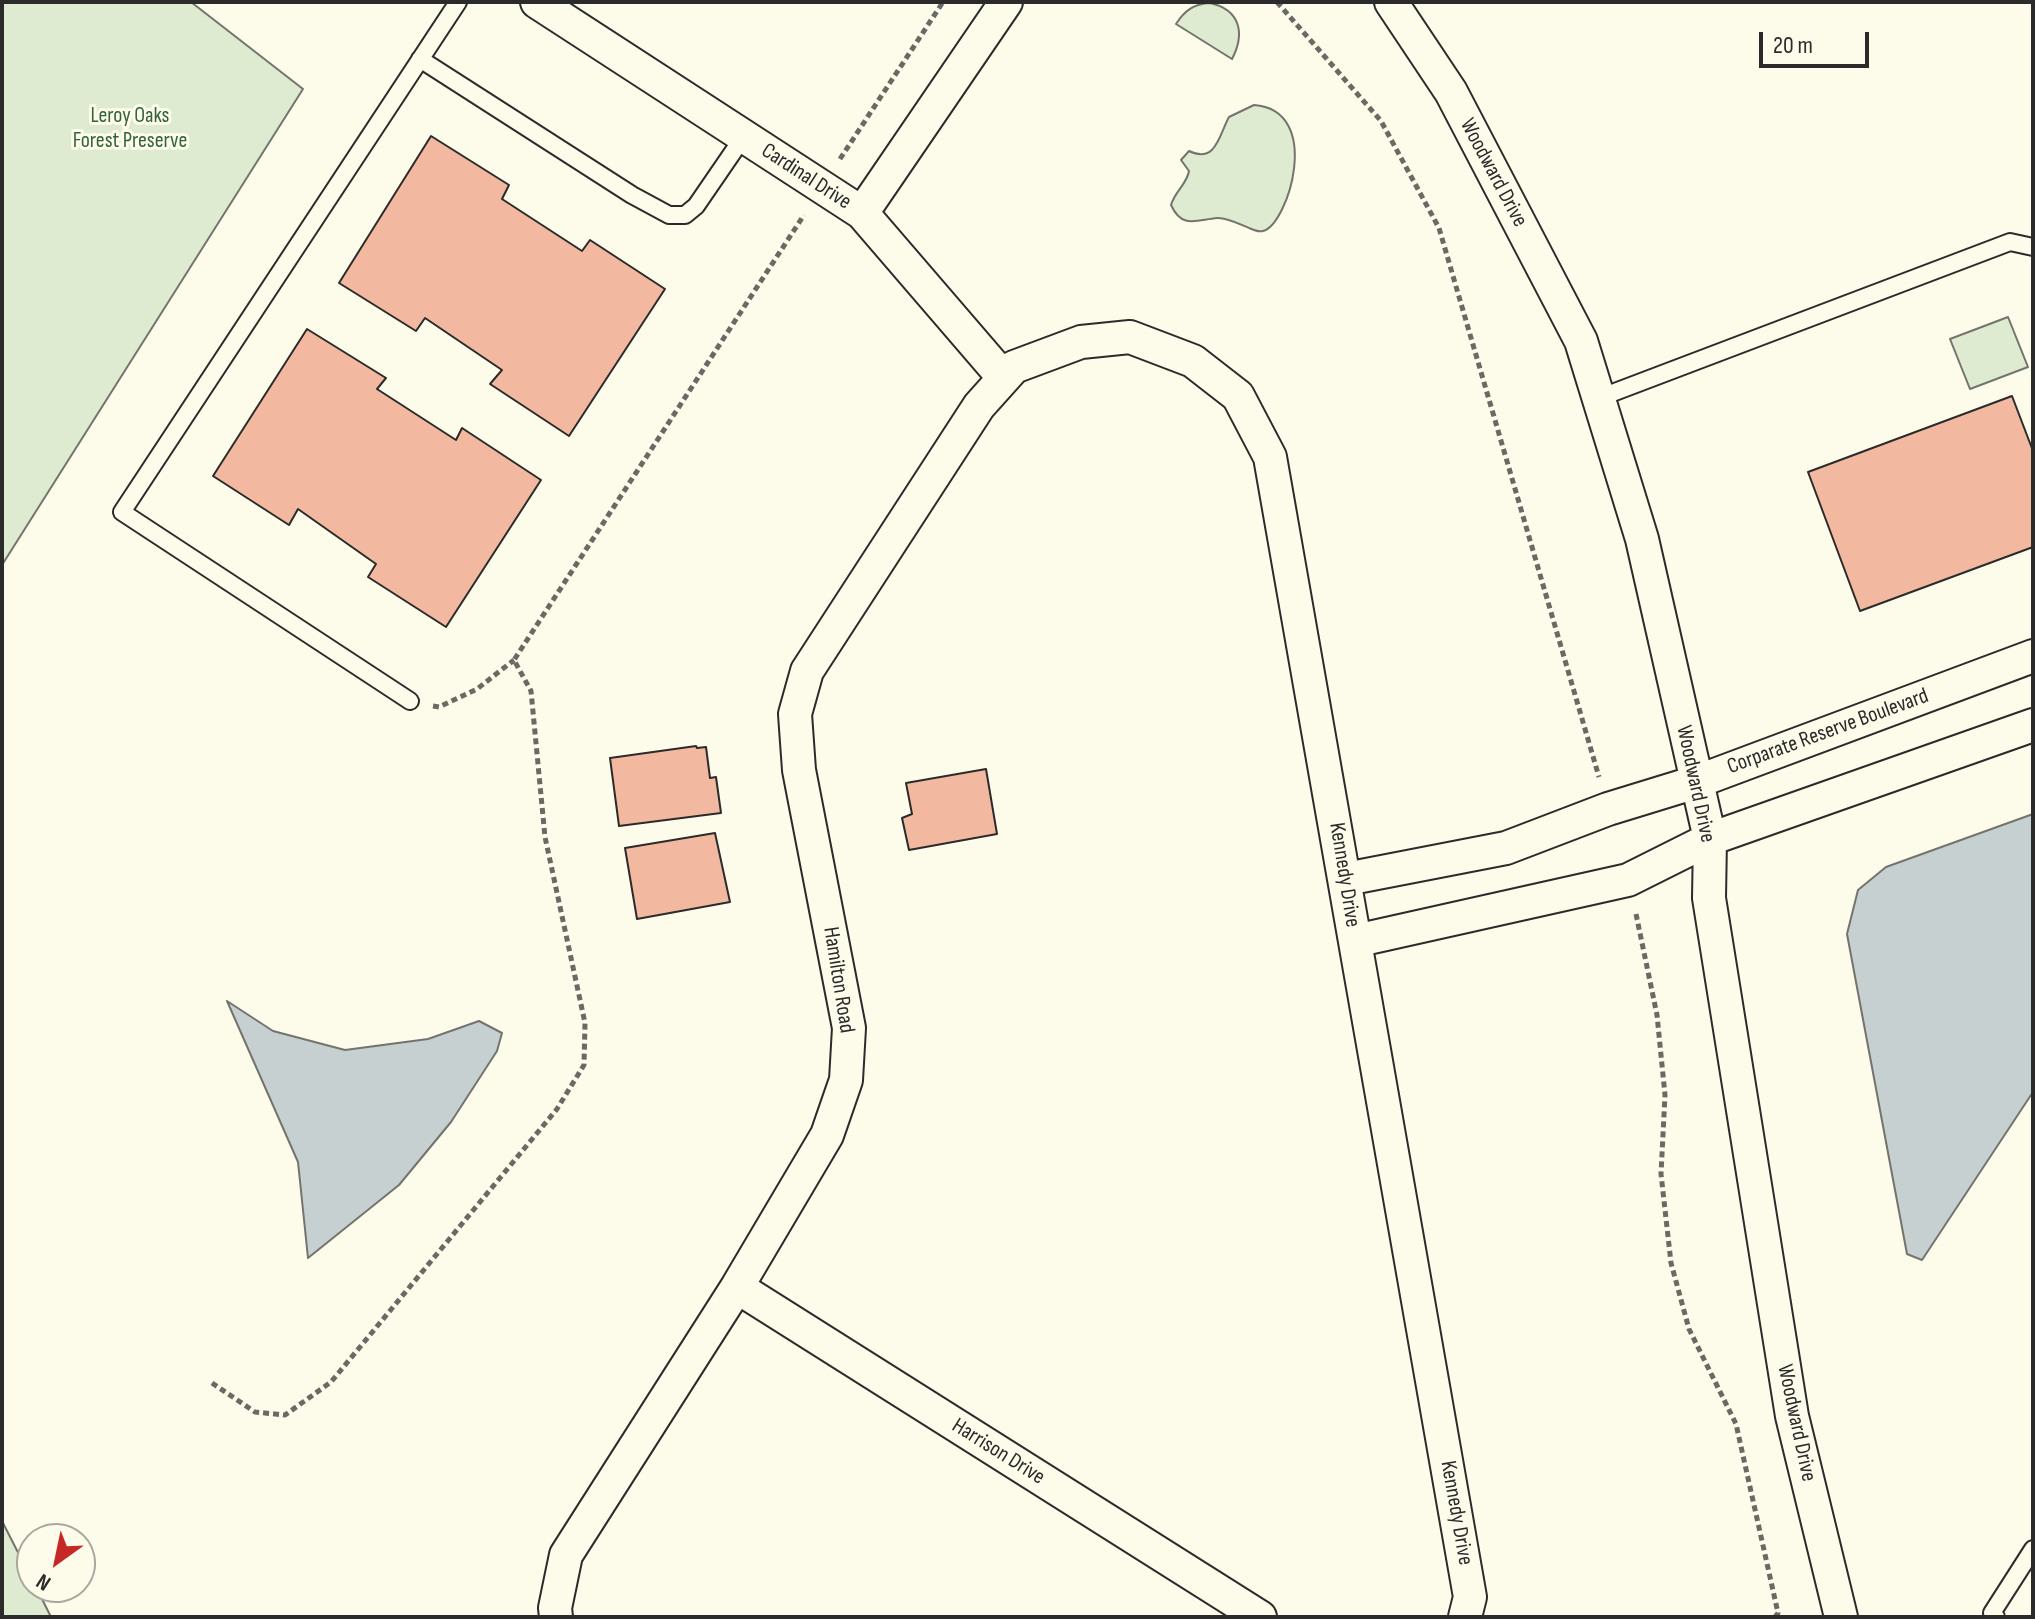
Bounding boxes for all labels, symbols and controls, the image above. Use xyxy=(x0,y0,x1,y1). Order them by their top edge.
scale bar xyxy=(1763,16,1873,66)
text: 20 m xyxy=(1773,31,1813,60)
park label: Leroy Oaks Forest Preserve xyxy=(73,103,187,154)
street label: Woodward Drive xyxy=(1453,114,1533,232)
street label: Cardinal Drive xyxy=(756,138,856,216)
street label: Corparate Reserve Boulevard xyxy=(1724,683,1932,781)
street label: Woodward Drive xyxy=(1670,723,1720,845)
street label: Kennedy Drive xyxy=(1323,821,1365,929)
street label: Hamilton Road xyxy=(817,925,859,1035)
street label: Woodward Drive xyxy=(1771,1362,1821,1484)
street label: Harrison Drive xyxy=(947,1413,1049,1491)
street label: Kennedy Drive xyxy=(1434,1459,1478,1567)
north arrow xyxy=(16,1523,96,1603)
text: N xyxy=(31,1567,56,1596)

